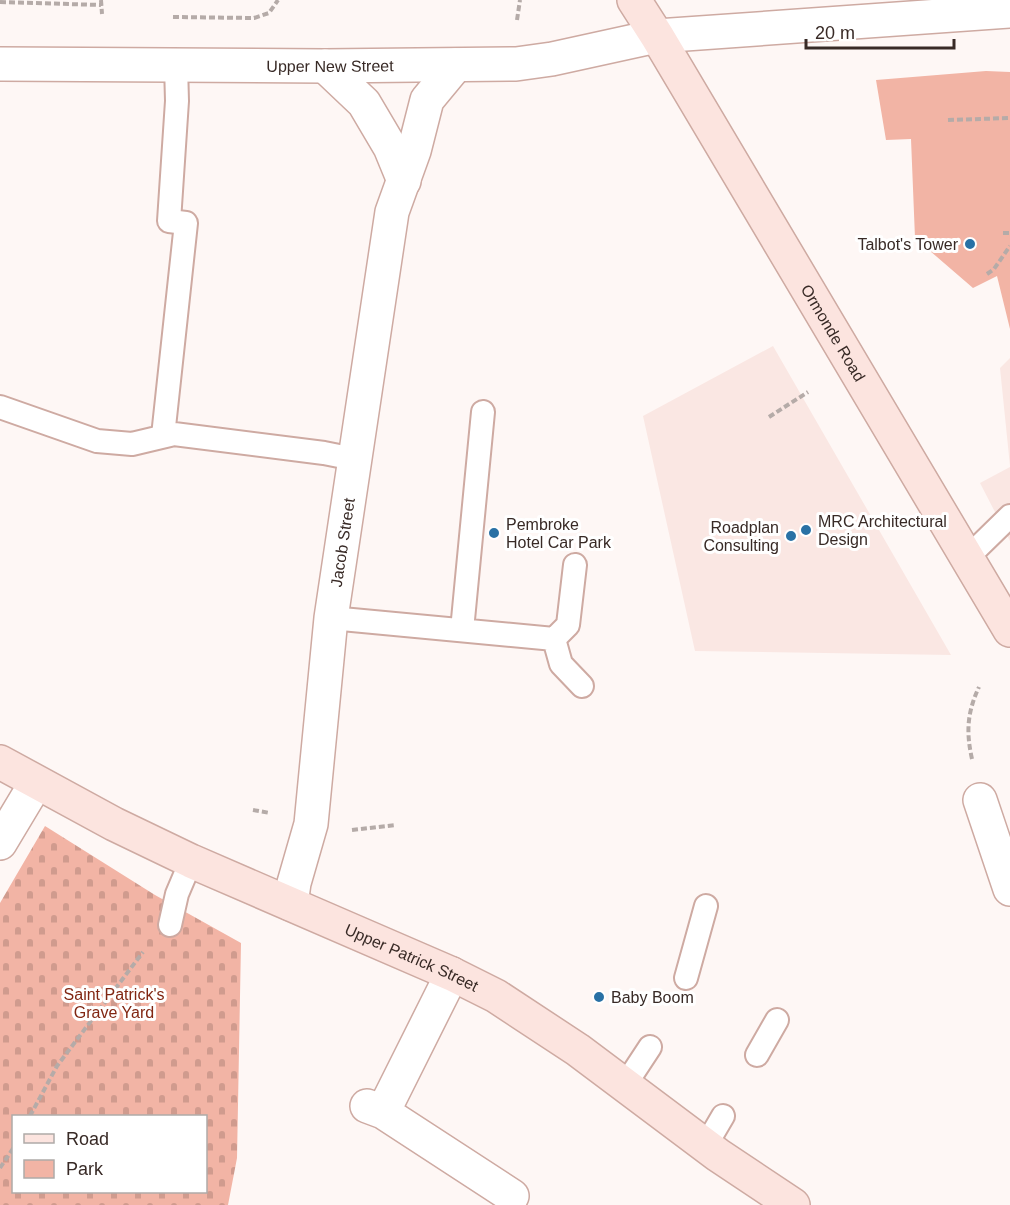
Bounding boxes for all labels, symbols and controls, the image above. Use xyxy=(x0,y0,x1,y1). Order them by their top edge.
scale bar xyxy=(806,12,954,50)
text: 20 m xyxy=(815,23,855,43)
street label: Upper New Street xyxy=(266,57,394,75)
place label: Talbot's Tower xyxy=(857,236,959,253)
marker: Talbot's Tower xyxy=(963,237,977,251)
street label: Ormonde Road xyxy=(798,281,869,384)
street label: Jacob Street xyxy=(327,496,358,588)
place label: MRC Architectural Design xyxy=(818,513,947,548)
place label: Pembroke Hotel Car Park xyxy=(506,516,612,551)
place label: Roadplan Consulting xyxy=(703,519,779,554)
marker: MRC Architectural Design xyxy=(799,523,813,537)
marker: Pembroke Hotel Car Park xyxy=(487,526,501,540)
marker: Roadplan Consulting xyxy=(784,529,798,543)
street label: Upper Patrick Street xyxy=(342,920,482,995)
park label: Saint Patrick's Grave Yard xyxy=(64,986,164,1021)
place label: Baby Boom xyxy=(611,989,694,1006)
marker: Baby Boom xyxy=(592,990,606,1004)
legend xyxy=(12,1115,207,1193)
text: Road xyxy=(66,1129,109,1149)
text: Park xyxy=(66,1159,104,1179)

